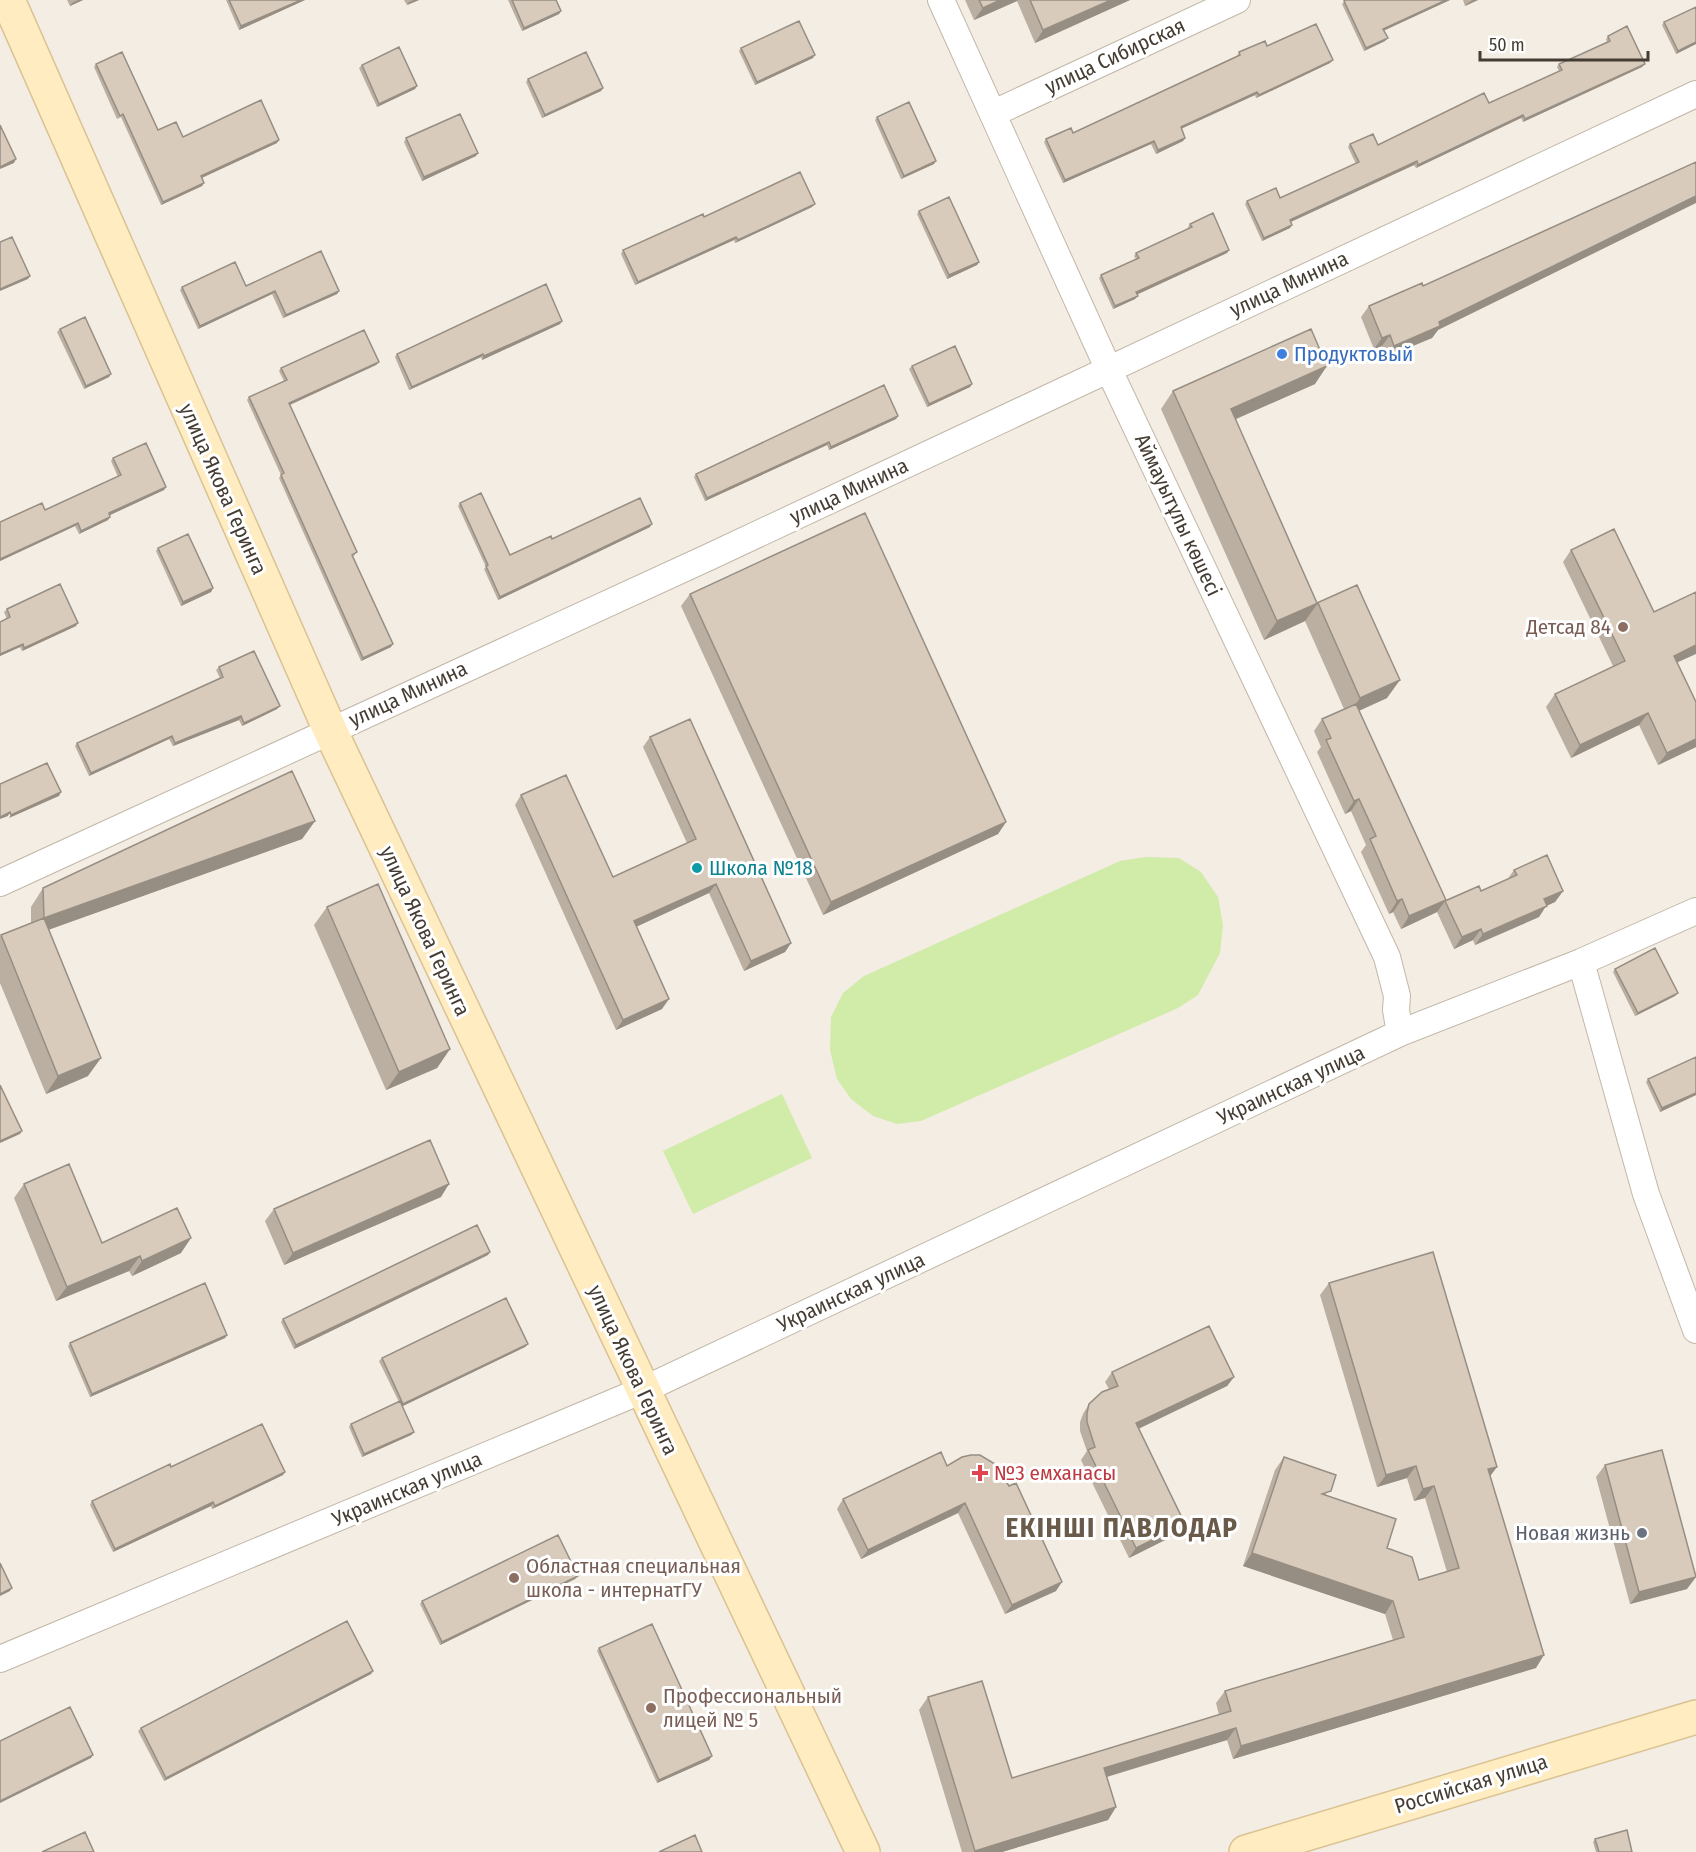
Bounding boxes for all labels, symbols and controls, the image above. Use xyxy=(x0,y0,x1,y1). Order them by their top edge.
street label: улица Сибирская xyxy=(1041,12,1189,100)
scale bar xyxy=(1480,24,1648,62)
text: 50 m xyxy=(1489,34,1525,56)
street label: улица Минина xyxy=(1226,245,1352,323)
place label: Продуктовый xyxy=(1294,341,1413,367)
marker: Продуктовый xyxy=(1275,347,1289,361)
street label: улица Якова Геринга xyxy=(174,399,272,579)
street label: Аймауытұлы көшесі xyxy=(1129,430,1227,600)
street label: улица Минина xyxy=(786,452,912,530)
place label: Детсад 84 xyxy=(1525,614,1611,640)
marker: Детсад 84 xyxy=(1616,620,1630,634)
street label: улица Минина xyxy=(345,655,471,733)
street label: улица Якова Геринга xyxy=(374,842,476,1020)
place label: Школа №18 xyxy=(709,855,813,881)
marker: Школа №18 xyxy=(690,861,704,875)
street label: Украинская улица xyxy=(1212,1039,1369,1131)
street label: Украинская улица xyxy=(772,1246,929,1338)
street label: улица Якова Геринга xyxy=(582,1281,684,1459)
street label: Украинская улица xyxy=(327,1446,486,1533)
place label: №3 емханасы xyxy=(994,1460,1116,1486)
marker: №3 емханасы xyxy=(971,1464,989,1482)
district label: ЕКІНШІ ПАВЛОДАР xyxy=(1005,1512,1239,1544)
place label: Новая жизнь xyxy=(1515,1520,1630,1546)
marker: Новая жизнь xyxy=(1635,1526,1649,1540)
place label: Областная специальная школа - интернатГУ xyxy=(526,1553,741,1603)
marker: Областная специальная школа - интернатГУ xyxy=(507,1571,521,1585)
place label: Профессиональный лицей № 5 xyxy=(663,1683,842,1733)
marker: Профессиональный лицей № 5 xyxy=(644,1701,658,1715)
street label: Российская улица xyxy=(1392,1748,1550,1820)

